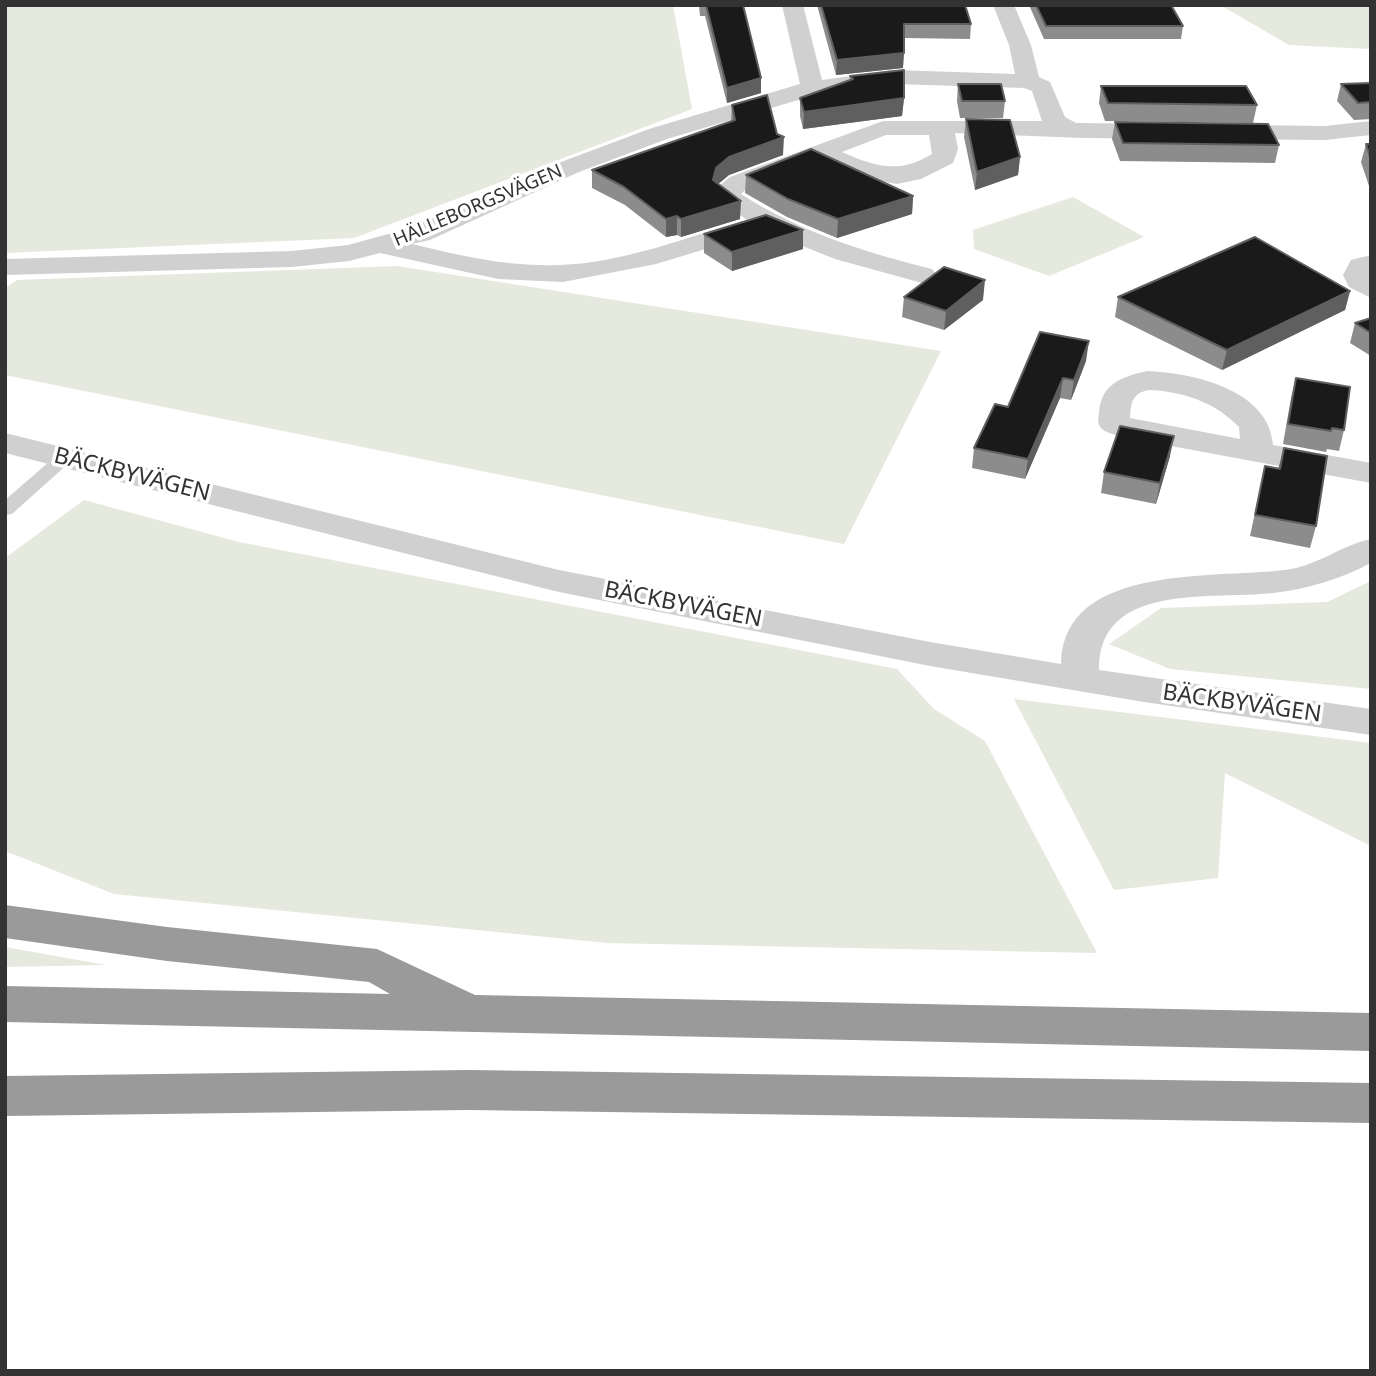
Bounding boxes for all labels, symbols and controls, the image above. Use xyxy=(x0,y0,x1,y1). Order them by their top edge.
street label: HÄLLEBORGSVÄGEN xyxy=(390,160,566,252)
street label: BÄCKBYVÄGEN xyxy=(51,442,213,508)
street label: BÄCKBYVÄGEN xyxy=(602,576,764,634)
street label: BÄCKBYVÄGEN xyxy=(1161,679,1323,729)

